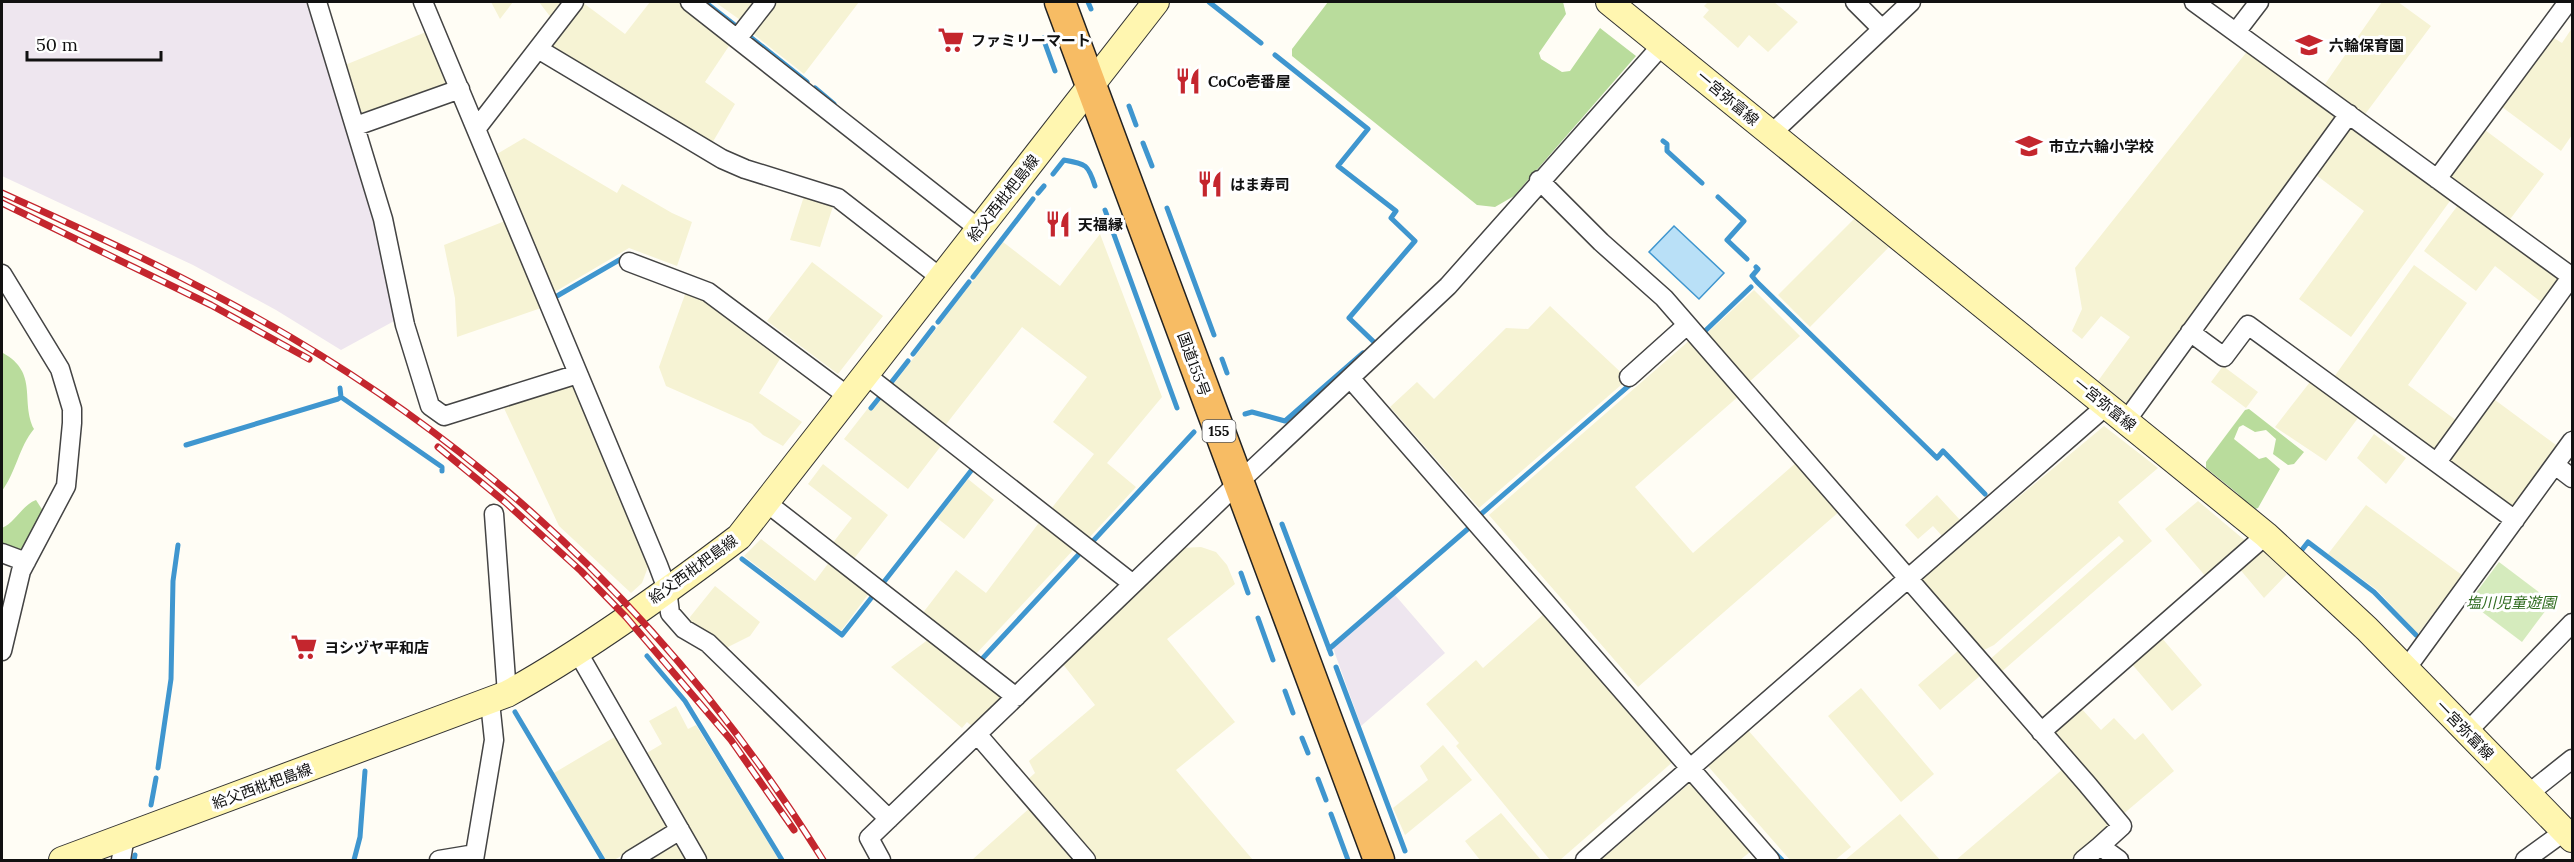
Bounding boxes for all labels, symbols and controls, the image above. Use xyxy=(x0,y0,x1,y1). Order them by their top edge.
scale bar xyxy=(27,24,160,62)
supermarket icon: ファミリーマート xyxy=(936,25,966,55)
school or university icon: 六輪保育園 xyxy=(2294,30,2324,60)
place label: ファミリーマート xyxy=(971,31,1091,50)
text: 50 m xyxy=(36,33,78,56)
place label: 六輪保育園 xyxy=(2329,36,2404,55)
restaurant icon: CoCo壱番屋 xyxy=(1173,66,1203,96)
street label: 一宮弥富線 xyxy=(1693,67,1763,129)
place label: CoCo壱番屋 xyxy=(1208,72,1291,91)
school or university icon: 市立六輪小学校 xyxy=(2014,131,2044,161)
place label: 市立六輪小学校 xyxy=(2049,137,2154,156)
street label: 給父西枇杷島線 xyxy=(963,151,1043,245)
restaurant icon: はま寿司 xyxy=(1195,169,1225,199)
place label: はま寿司 xyxy=(1230,175,1290,194)
restaurant icon: 天福縁 xyxy=(1043,209,1073,239)
place label: 天福縁 xyxy=(1078,215,1123,234)
street label: 国道155号 xyxy=(1174,329,1214,399)
street label: 一宮弥富線 xyxy=(2070,373,2140,435)
road number: 155 xyxy=(1202,420,1236,442)
street label: 給父西枇杷島線 xyxy=(645,530,741,608)
park label: 塩川児童遊園 xyxy=(2466,593,2558,612)
supermarket icon: ヨシヅヤ平和店 xyxy=(289,632,319,662)
place label: ヨシヅヤ平和店 xyxy=(324,638,429,657)
street label: 一宮弥富線 xyxy=(2432,696,2498,764)
street label: 給父西枇杷島線 xyxy=(209,759,315,813)

